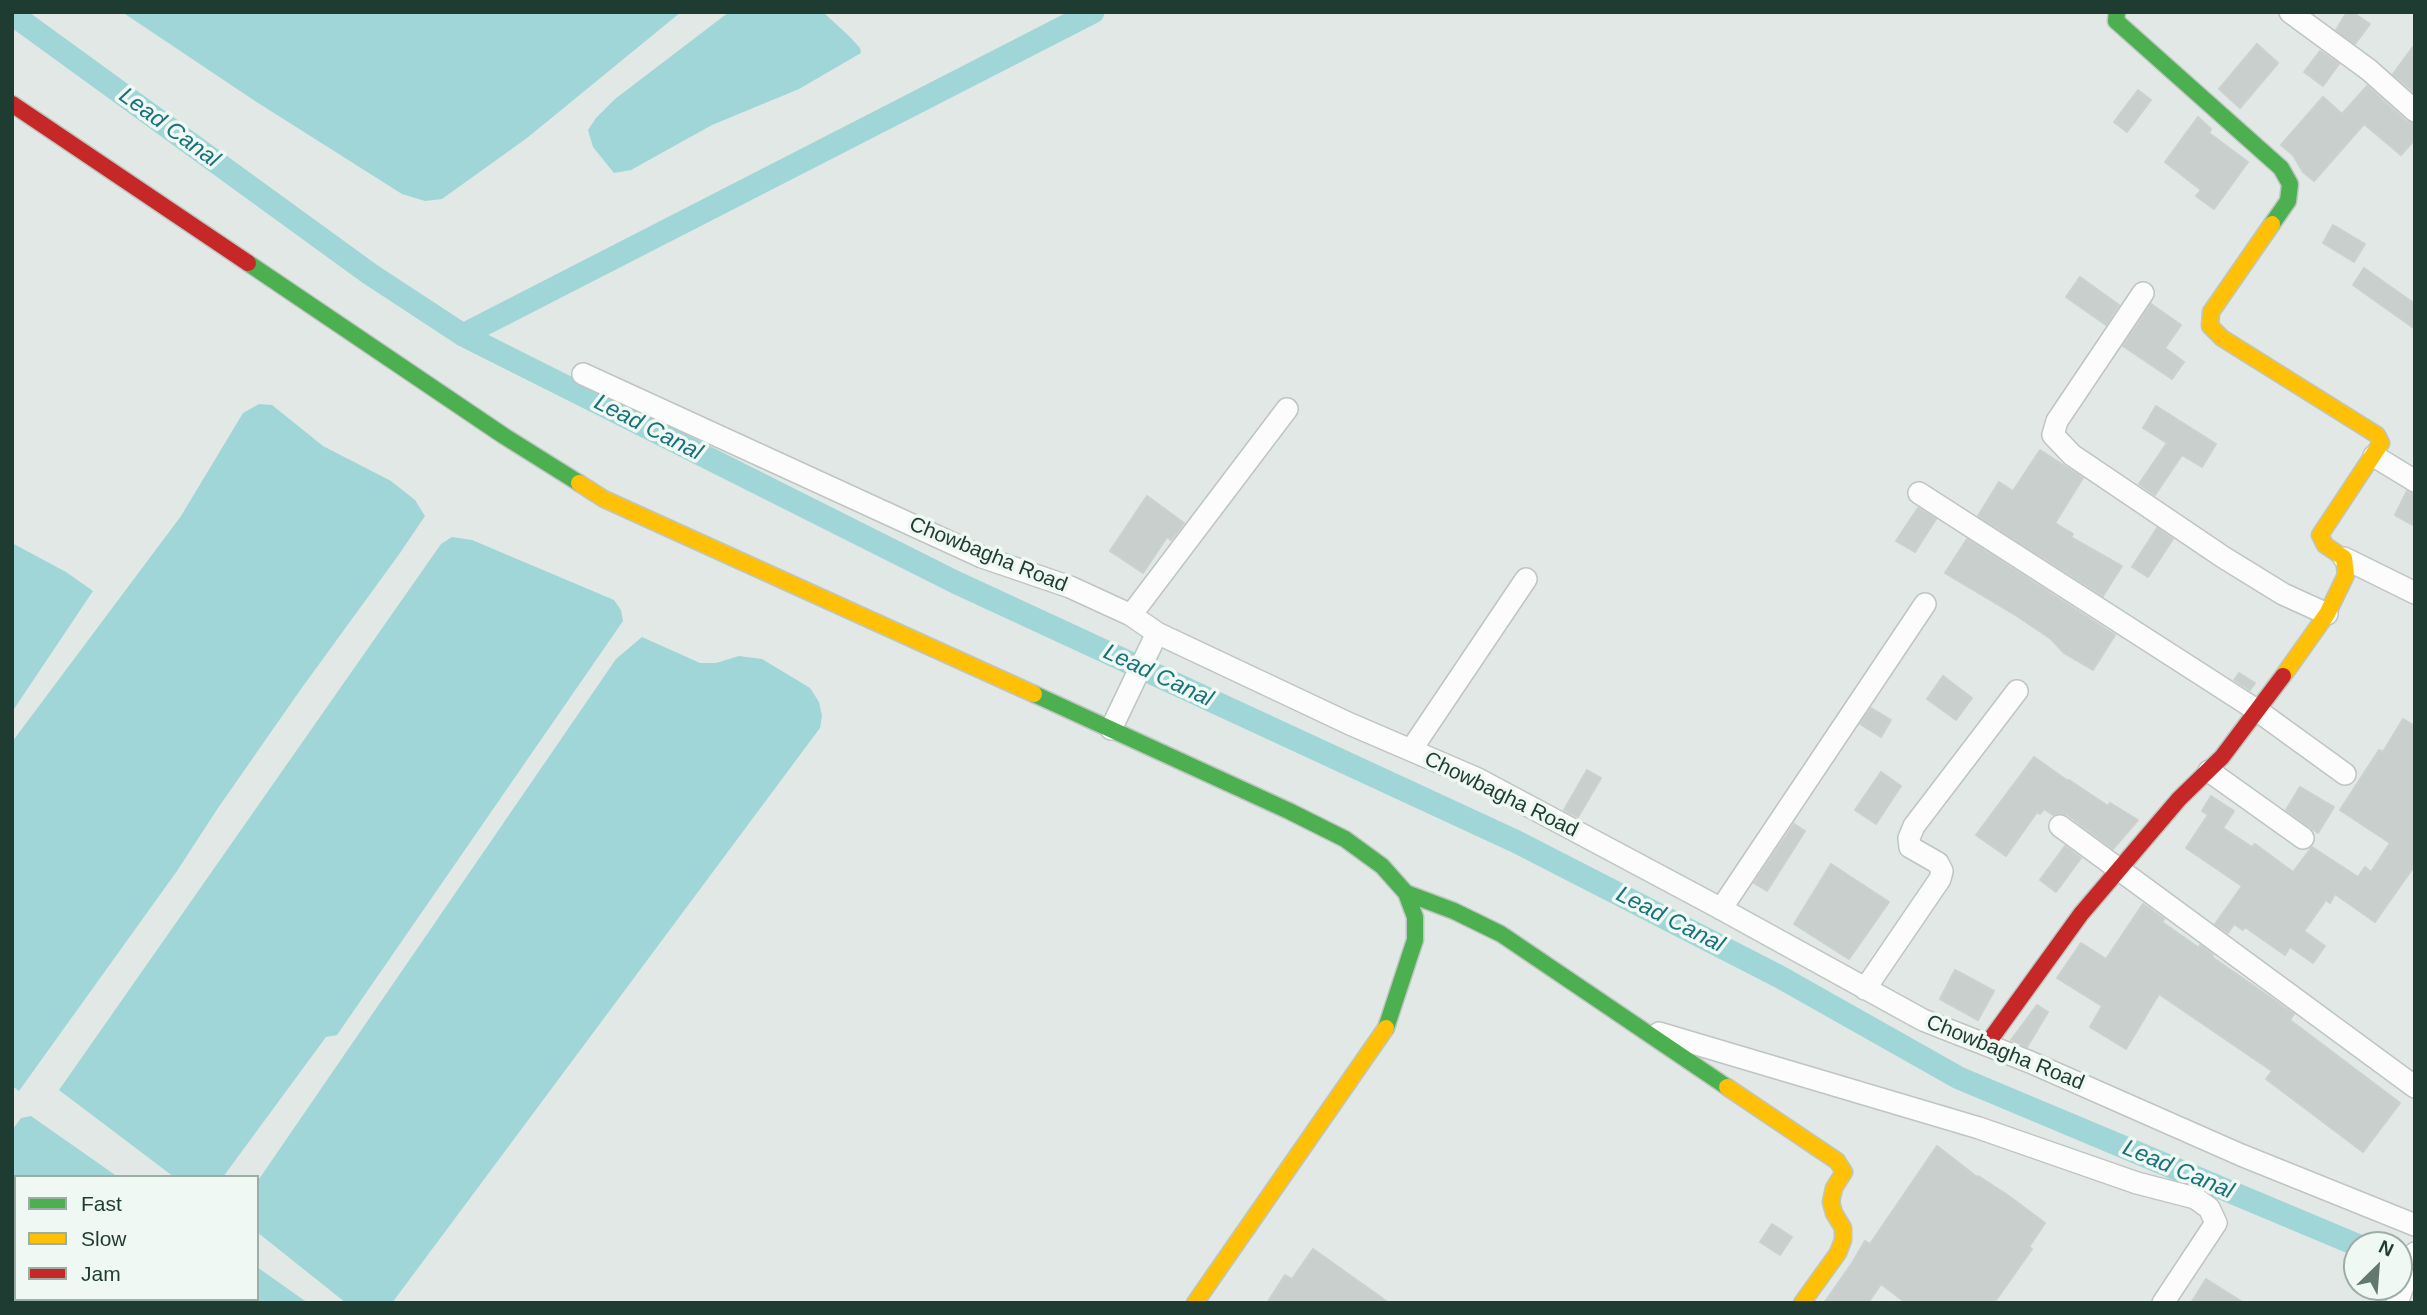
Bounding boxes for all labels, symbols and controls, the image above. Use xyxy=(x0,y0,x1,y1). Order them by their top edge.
water label: Lead Canal xyxy=(113,82,225,174)
water label: Lead Canal xyxy=(589,389,707,467)
street label: Chowbagha Road xyxy=(905,512,1071,598)
water label: Lead Canal xyxy=(1099,639,1217,713)
street label: Chowbagha Road xyxy=(1420,747,1582,843)
water label: Lead Canal xyxy=(1611,881,1729,959)
street label: Chowbagha Road xyxy=(1922,1010,2088,1096)
water label: Lead Canal xyxy=(2118,1134,2238,1206)
legend xyxy=(14,1175,259,1301)
text: Fast xyxy=(81,1192,122,1215)
text: Slow xyxy=(81,1227,127,1250)
north arrow xyxy=(2343,1231,2413,1301)
text: N xyxy=(2376,1236,2397,1261)
text: Jam xyxy=(81,1262,121,1285)

